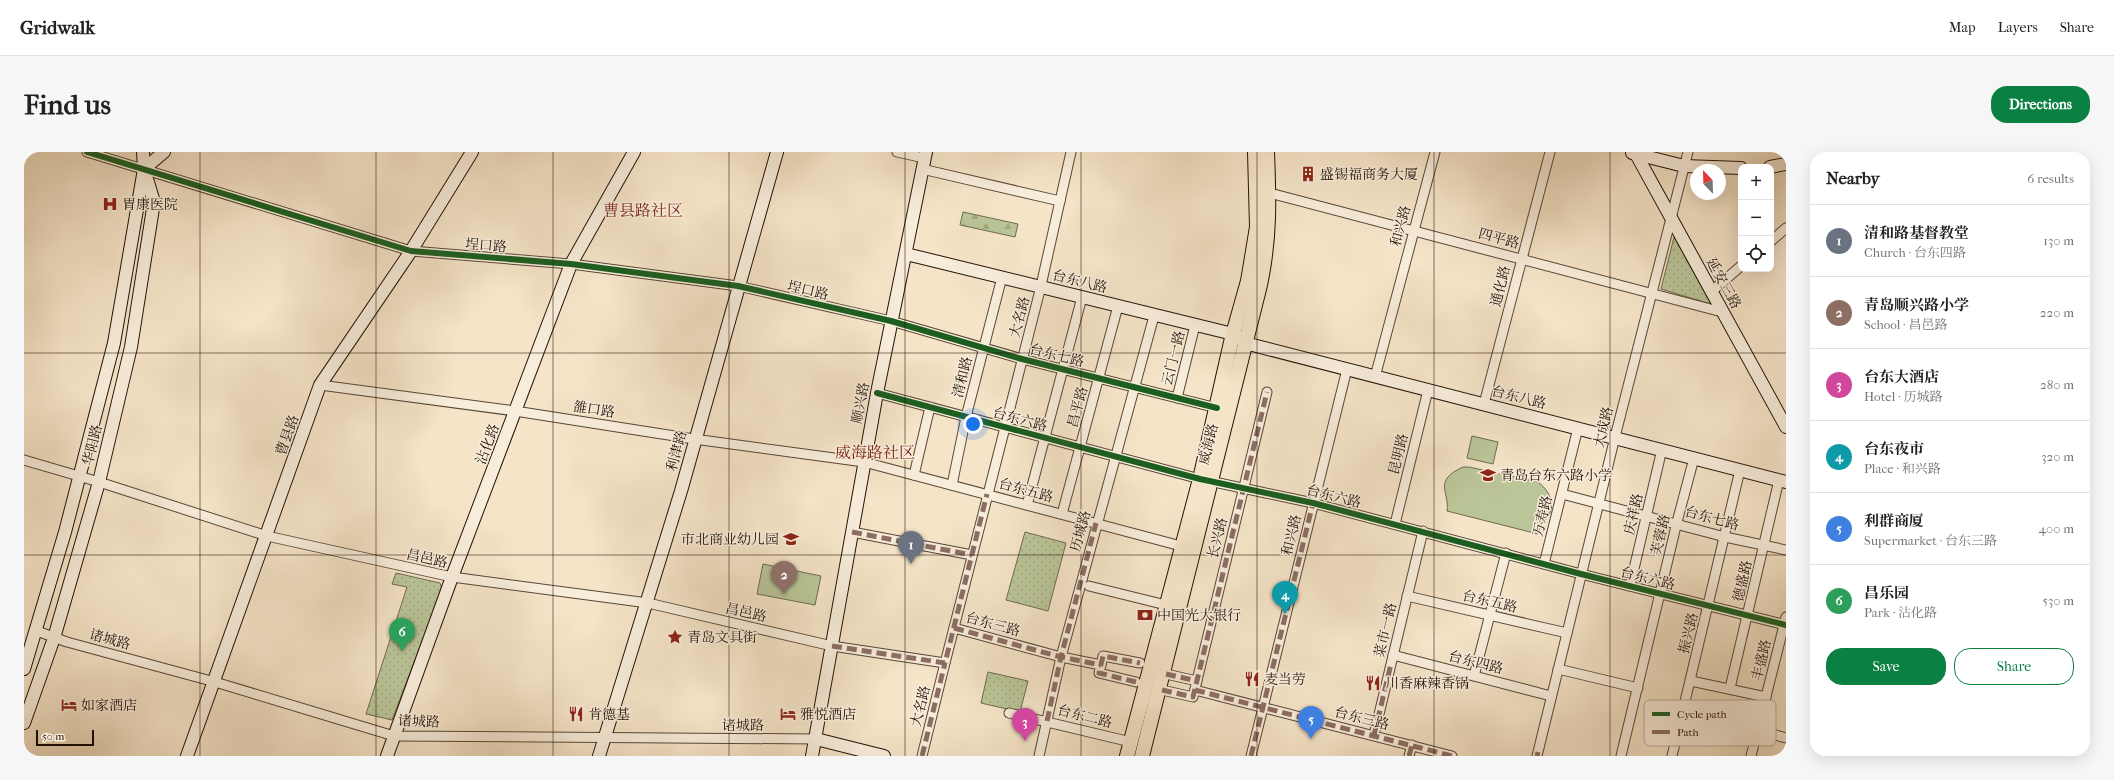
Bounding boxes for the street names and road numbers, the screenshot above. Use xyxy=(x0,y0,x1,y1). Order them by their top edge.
street label: 和兴路 xyxy=(1387,204,1414,249)
street label: 四平路 xyxy=(1476,225,1521,252)
street label: 埕口路 xyxy=(464,235,508,256)
street label: 延安三路 xyxy=(1703,255,1745,312)
street label: 通化路 xyxy=(1487,264,1514,309)
street label: 台东八路 xyxy=(1051,266,1109,297)
street label: 埕口路 xyxy=(786,277,830,303)
street label: 大名路 xyxy=(1006,295,1033,340)
street label: 云门一路 xyxy=(1158,329,1189,387)
street label: 台东七路 xyxy=(1028,340,1086,371)
street label: 清和路 xyxy=(949,355,976,400)
street label: 顺兴路 xyxy=(848,381,873,425)
street label: 台东八路 xyxy=(1490,382,1548,413)
street label: 昌平路 xyxy=(1064,385,1091,430)
street label: 雒口路 xyxy=(572,398,616,421)
street label: 台东六路 xyxy=(991,404,1049,435)
street label: 大成路 xyxy=(1590,405,1617,450)
street label: 曹县路 xyxy=(272,413,303,458)
street label: 沾化路 xyxy=(472,422,503,467)
street label: 威海路 xyxy=(1195,422,1222,467)
street label: 华阳路 xyxy=(79,423,106,468)
street label: 利津路 xyxy=(663,429,690,474)
street label: 昆明路 xyxy=(1385,432,1412,477)
street label: 台东五路 xyxy=(997,475,1055,506)
street label: 台东六路 xyxy=(1305,481,1363,512)
street label: 庆祥路 xyxy=(1620,492,1646,536)
street label: 万寿路 xyxy=(1529,494,1556,539)
street label: 台东七路 xyxy=(1683,503,1741,534)
street label: 历城路 xyxy=(1067,509,1094,554)
street label: 和兴路 xyxy=(1278,513,1305,558)
street label: 芙蓉路 xyxy=(1647,513,1673,557)
street label: 长兴路 xyxy=(1204,516,1231,561)
street label: 昌邑路 xyxy=(405,545,449,571)
street label: 德盛路 xyxy=(1729,559,1755,603)
street label: 台东六路 xyxy=(1619,563,1677,594)
street label: 台东五路 xyxy=(1461,587,1519,616)
street label: 昌邑路 xyxy=(724,599,768,625)
street label: 菜市一路 xyxy=(1371,601,1400,659)
street label: 台东三路 xyxy=(964,609,1022,640)
street label: 振兴路 xyxy=(1675,611,1702,656)
street label: 诸城路 xyxy=(87,626,132,653)
street label: 丰盛路 xyxy=(1748,638,1775,683)
street label: 台东四路 xyxy=(1447,647,1505,678)
street label: 大名路 xyxy=(907,684,934,729)
street label: 台东二路 xyxy=(1056,701,1114,732)
street label: 台东三路 xyxy=(1333,703,1391,734)
street label: 诸城路 xyxy=(398,712,440,731)
street label: 诸城路 xyxy=(722,717,764,734)

